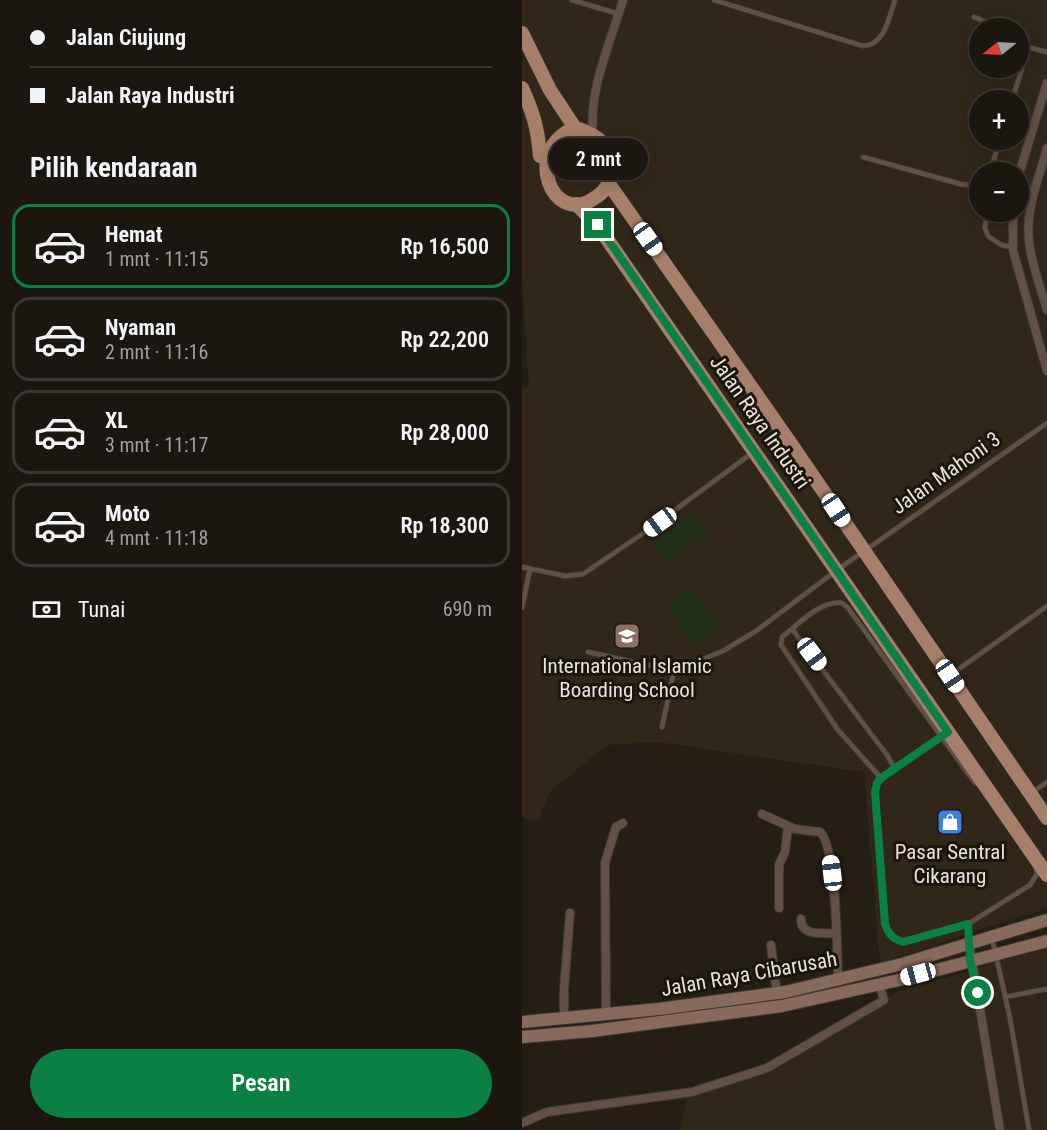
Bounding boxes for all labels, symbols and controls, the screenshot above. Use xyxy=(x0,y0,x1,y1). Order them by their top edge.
north arrow xyxy=(969,18,1029,78)
map controls xyxy=(969,18,1029,222)
text: Jalan Ciujung xyxy=(66,25,186,50)
text: Jalan Raya Industri xyxy=(66,83,234,108)
button: + xyxy=(969,90,1029,150)
callout: 2 mnt xyxy=(548,138,647,180)
text: 2 mnt xyxy=(576,147,621,171)
text: Pilih kendaraan xyxy=(30,152,198,184)
button: − xyxy=(969,162,1029,222)
route end xyxy=(584,211,611,238)
icon: car xyxy=(33,219,87,273)
car xyxy=(630,219,666,259)
text: Hemat xyxy=(105,222,162,247)
text: Rp 16,500 xyxy=(401,234,489,259)
text: 1 mnt · 11:15 xyxy=(105,247,208,271)
icon: car xyxy=(33,312,87,366)
text: Nyaman xyxy=(105,315,176,340)
text: Rp 22,200 xyxy=(401,327,489,352)
text: 2 mnt · 11:16 xyxy=(105,340,208,364)
street label: Jalan Raya Industri xyxy=(705,351,815,493)
icon: car xyxy=(33,405,87,459)
text: XL xyxy=(105,408,128,433)
text: Rp 28,000 xyxy=(401,420,489,445)
street label: Jalan Mahoni 3 xyxy=(887,427,1005,519)
text: 3 mnt · 11:17 xyxy=(105,433,208,457)
car xyxy=(818,490,854,530)
icon: car xyxy=(33,498,87,552)
text: Moto xyxy=(105,501,150,526)
car xyxy=(640,504,680,540)
text: Rp 18,300 xyxy=(401,513,489,538)
text: 4 mnt · 11:18 xyxy=(105,526,208,550)
icon: cash xyxy=(30,593,63,626)
text: Tunai xyxy=(78,597,125,622)
text: 690 m xyxy=(443,597,492,621)
school or university icon: International Islamic Boarding School xyxy=(612,621,642,651)
car xyxy=(794,634,830,674)
place label: International Islamic Boarding School xyxy=(542,654,712,702)
car xyxy=(932,656,968,696)
shop icon: Pasar Sentral Cikarang xyxy=(935,807,965,837)
place label: Pasar Sentral Cikarang xyxy=(895,840,1005,888)
car xyxy=(821,854,843,892)
street label: Jalan Raya Cibarusah xyxy=(659,947,839,1001)
car xyxy=(898,961,938,987)
route start xyxy=(964,979,991,1006)
button: Pesan xyxy=(30,1049,492,1118)

